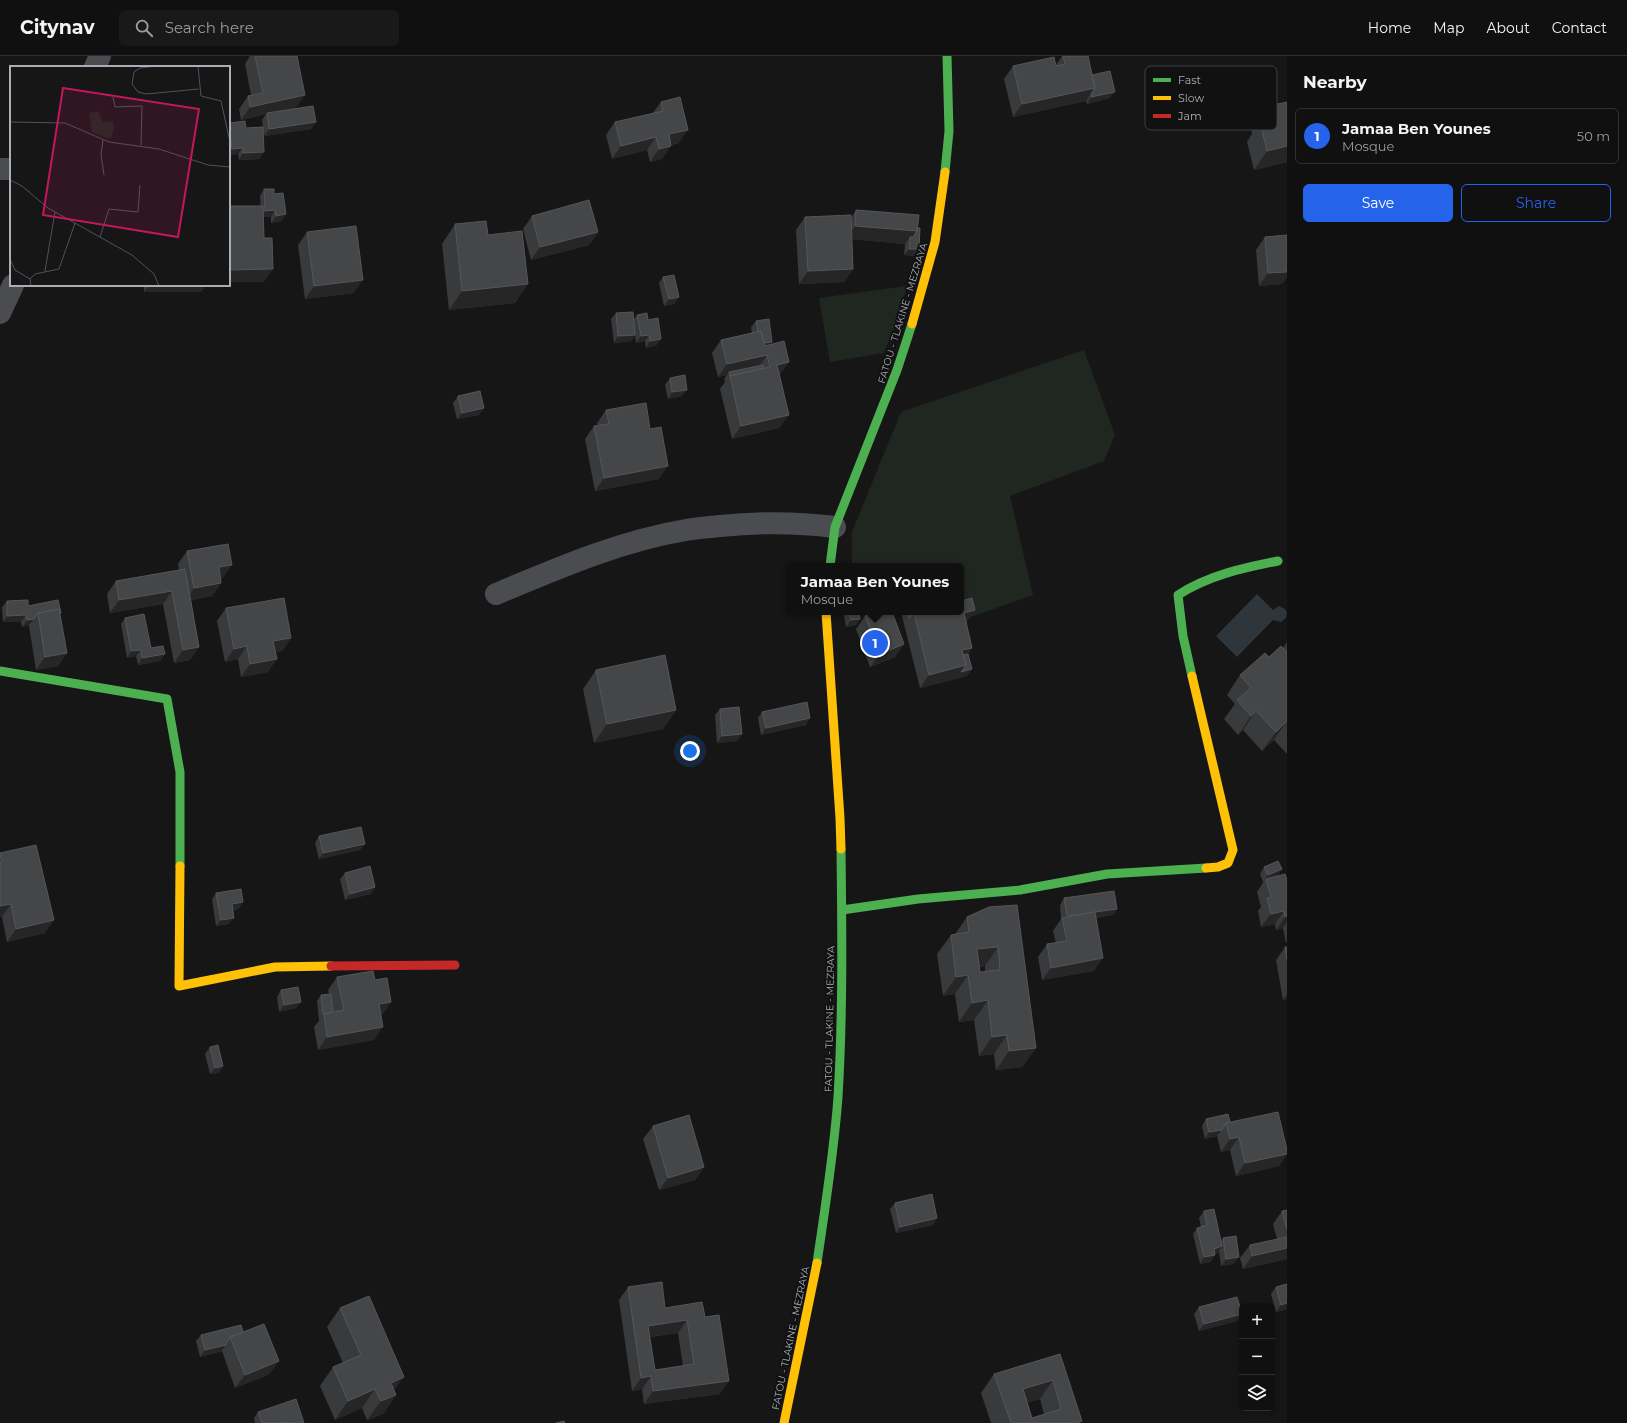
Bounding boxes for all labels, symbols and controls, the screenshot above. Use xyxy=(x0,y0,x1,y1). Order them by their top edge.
search box xyxy=(119,10,399,46)
text: Citynav xyxy=(20,16,95,39)
icon: search xyxy=(133,17,155,39)
text: Search here xyxy=(165,18,254,37)
text: Home xyxy=(1368,19,1411,37)
text: Map xyxy=(1433,19,1464,37)
text: About xyxy=(1486,19,1530,37)
text: Contact xyxy=(1552,19,1607,37)
inset map xyxy=(10,66,230,286)
legend xyxy=(1145,66,1277,130)
text: Nearby xyxy=(1303,72,1367,92)
text: Fast xyxy=(1178,73,1202,87)
text: Slow xyxy=(1178,91,1204,105)
text: Jam xyxy=(1177,109,1202,123)
text: Jamaa Ben Younes xyxy=(1342,119,1491,138)
text: 1 xyxy=(1314,128,1320,144)
text: 50 m xyxy=(1577,128,1610,144)
text: Mosque xyxy=(1342,138,1394,154)
button: Save xyxy=(1303,184,1453,222)
button: Share xyxy=(1461,184,1611,222)
street label: FATOU - TLAKINE - MEZRAYA xyxy=(875,240,930,385)
popup xyxy=(786,563,964,615)
text: Jamaa Ben Younes xyxy=(801,572,949,591)
text: Mosque xyxy=(801,591,853,607)
pin: 1 xyxy=(862,628,888,658)
your location xyxy=(680,741,700,761)
street label: FATOU - TLAKINE - MEZRAYA xyxy=(822,945,837,1092)
street label: FATOU - TLAKINE - MEZRAYA xyxy=(769,1264,812,1411)
map controls xyxy=(1239,1303,1275,1411)
button: + xyxy=(1239,1303,1275,1339)
button: − xyxy=(1239,1339,1275,1375)
button: layers xyxy=(1239,1375,1275,1411)

